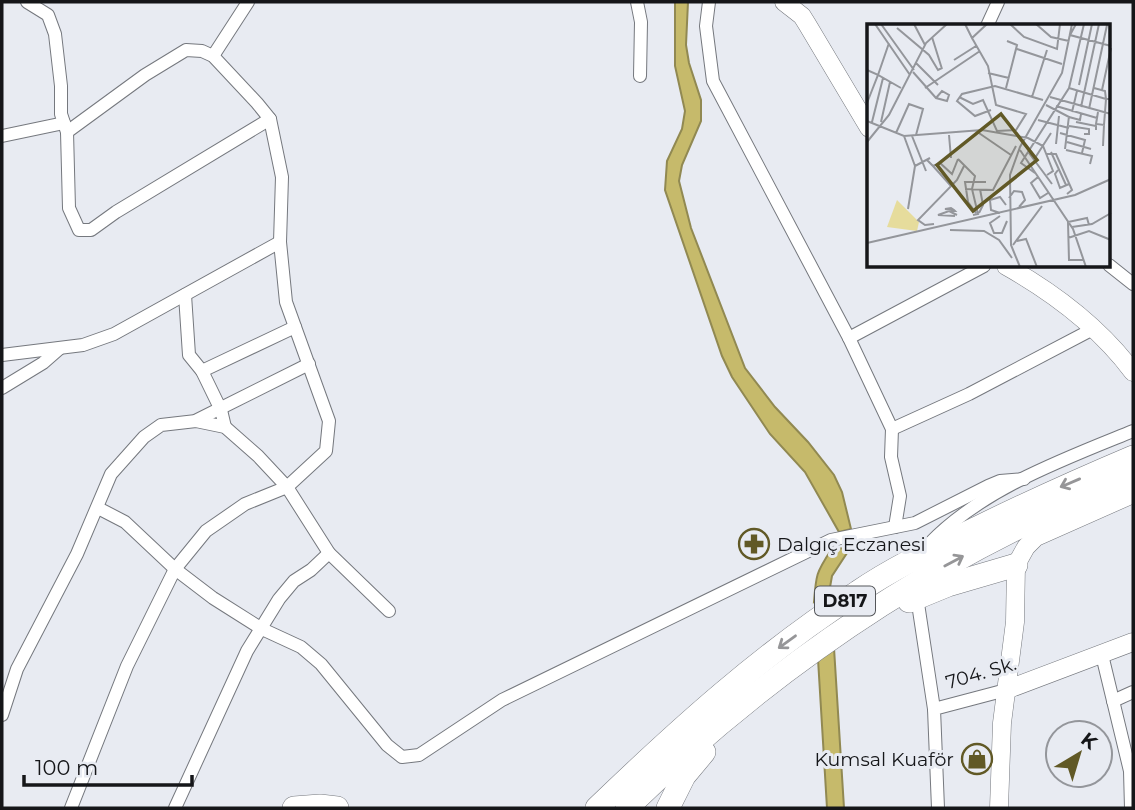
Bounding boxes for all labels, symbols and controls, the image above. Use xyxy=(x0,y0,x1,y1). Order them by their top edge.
inset map xyxy=(867,24,1110,268)
one-way arrow xyxy=(1060,477,1081,490)
pharmacy icon: Dalgıç Eczanesi xyxy=(737,527,771,561)
place label: Dalgıç Eczanesi xyxy=(777,533,926,556)
one-way arrow xyxy=(943,554,964,568)
road number: D817 xyxy=(815,586,875,616)
one-way arrow xyxy=(778,635,797,649)
street label: 704. Sk. xyxy=(943,652,1019,694)
north arrow xyxy=(1044,719,1114,789)
text: K xyxy=(1077,728,1103,755)
shop icon: Kumsal Kuaför xyxy=(960,742,994,776)
scale bar xyxy=(24,744,192,788)
place label: Kumsal Kuaför xyxy=(814,748,954,771)
text: 100 m xyxy=(35,755,98,780)

